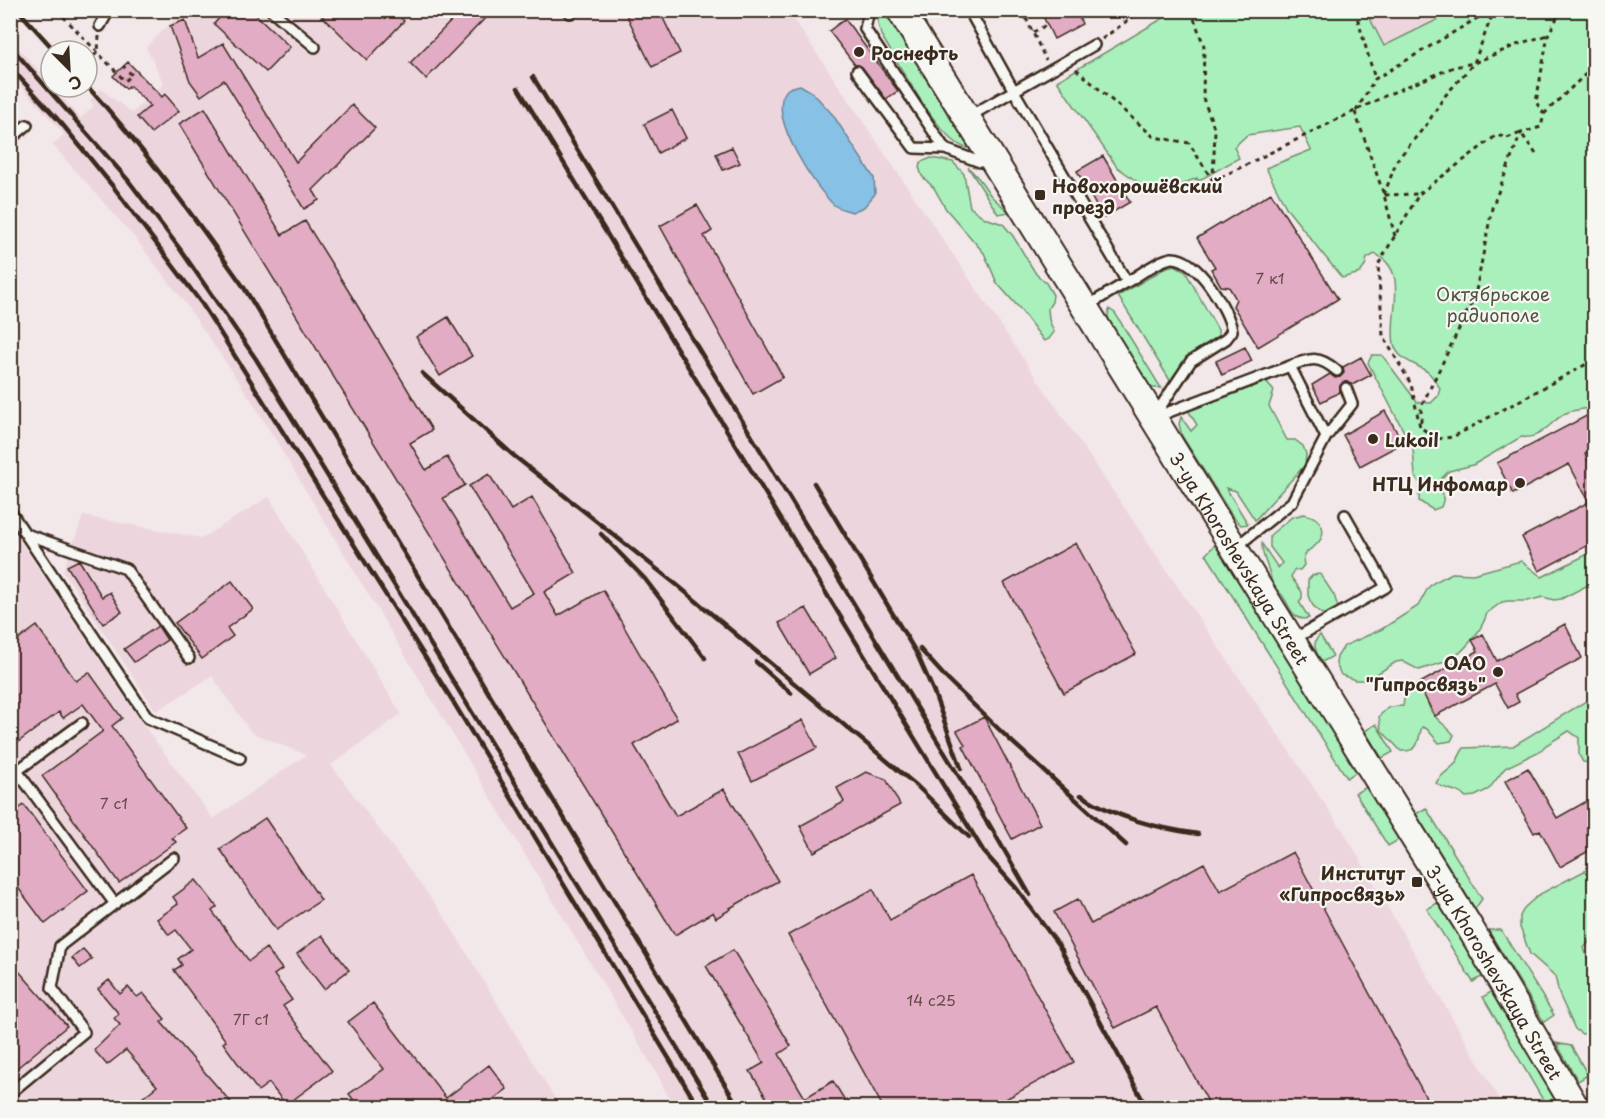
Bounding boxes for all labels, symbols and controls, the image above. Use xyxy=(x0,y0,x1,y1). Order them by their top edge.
north arrow xyxy=(39,39,99,99)
place label: Роснефть xyxy=(871,39,959,66)
marker: Роснефть xyxy=(852,45,866,59)
text: С xyxy=(65,70,86,97)
place label: Новохорошёвский проезд xyxy=(1052,172,1223,220)
marker: Новохорошёвский проезд xyxy=(1033,188,1047,202)
house number: 7 к1 xyxy=(1255,266,1285,289)
park label: Октябрьское радиополе xyxy=(1436,280,1550,328)
place label: Lukoil xyxy=(1385,426,1439,453)
marker: Lukoil xyxy=(1366,432,1380,446)
street label: 3-ya Khoroshevskaya Street xyxy=(1164,446,1317,670)
place label: НТЦ Инфомар xyxy=(1372,470,1508,497)
marker: НТЦ Инфомар xyxy=(1513,476,1527,490)
place label: ОАО "Гипросвязь" xyxy=(1365,649,1486,697)
marker: ОАО "Гипросвязь" xyxy=(1491,665,1505,679)
house number: 7 с1 xyxy=(100,791,128,814)
place label: Институт «Гипросвязь» xyxy=(1279,859,1406,907)
street label: 3-ya Khoroshevskaya Street xyxy=(1420,859,1570,1084)
marker: Институт «Гипросвязь» xyxy=(1410,875,1424,889)
house number: 14 с25 xyxy=(906,988,956,1011)
house number: 7Г с1 xyxy=(233,1007,269,1030)

